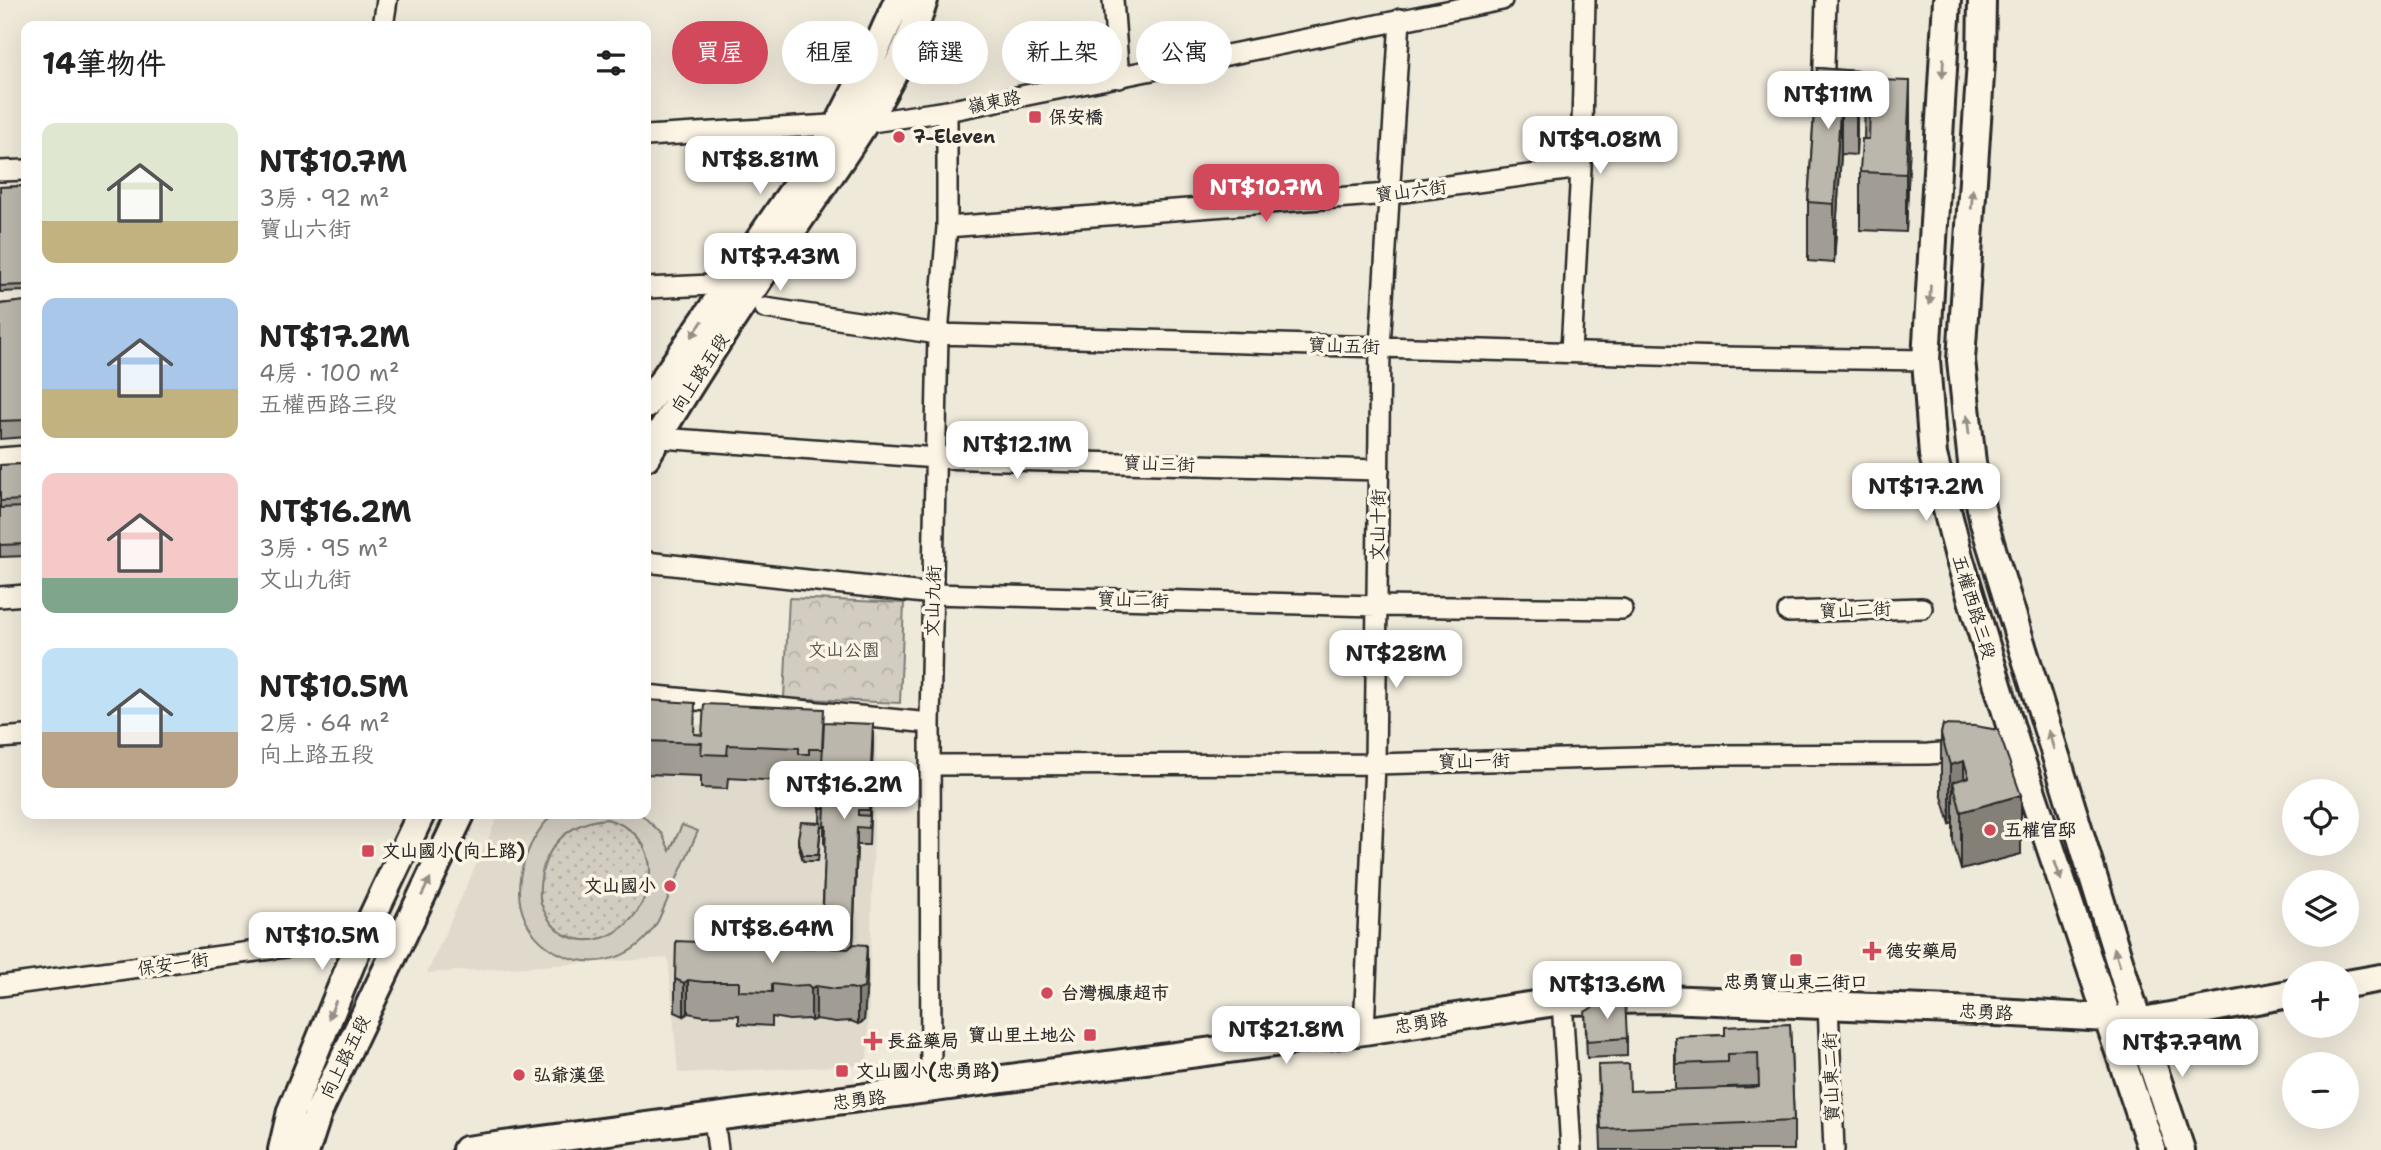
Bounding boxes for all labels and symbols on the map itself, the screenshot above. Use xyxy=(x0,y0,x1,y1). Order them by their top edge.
one-way arrow xyxy=(1937,57,1948,79)
pin: NT$11M xyxy=(1771,72,1885,131)
street label: 嶺東路 xyxy=(965,85,1023,119)
place label: 保安橋 xyxy=(1049,105,1103,129)
marker: 保安橋 xyxy=(1027,109,1043,125)
pin: NT$9.08M xyxy=(1528,116,1672,176)
place label: 7-Eleven xyxy=(913,125,995,149)
marker: 7-Eleven xyxy=(891,129,907,145)
pin: NT$8.81M xyxy=(688,136,832,196)
pin: NT$10.7M xyxy=(1194,164,1338,224)
street label: 寶山六街 xyxy=(1374,175,1448,207)
one-way arrow xyxy=(1966,187,1977,209)
pin: NT$7.43M xyxy=(708,233,852,293)
one-way arrow xyxy=(1924,284,1935,306)
one-way arrow xyxy=(690,320,704,338)
street label: 向上路五段 xyxy=(665,329,735,417)
street label: 寶山五街 xyxy=(1308,333,1380,359)
one-way arrow xyxy=(1962,414,1973,436)
pin: NT$12.1M xyxy=(945,421,1089,481)
street label: 寶山三街 xyxy=(1123,451,1195,477)
pin: NT$17.2M xyxy=(1854,463,1998,523)
street label: 文山十街 xyxy=(1365,489,1391,561)
street label: 五權西路三段 xyxy=(1947,552,2001,662)
street label: 文山九街 xyxy=(920,565,946,637)
street label: 寶山二街 xyxy=(1097,587,1169,613)
street label: 寶山二街 xyxy=(1819,597,1891,623)
pin: NT$28M xyxy=(1339,630,1453,690)
park label: 文山公園 xyxy=(808,638,880,662)
one-way arrow xyxy=(2045,729,2055,750)
street label: 寶山一街 xyxy=(1438,748,1510,774)
pin: NT$16.2M xyxy=(772,762,916,821)
place label: 五權官邸 xyxy=(2004,818,2076,842)
marker: 五權官邸 xyxy=(1982,822,1998,838)
place label: 文山國小(向上路) xyxy=(382,839,525,863)
marker: 文山國小(向上路) xyxy=(360,843,376,859)
one-way arrow xyxy=(2053,861,2064,882)
place label: 文山國小 xyxy=(584,874,656,898)
one-way arrow xyxy=(421,877,432,898)
marker: 文山國小 xyxy=(662,878,678,894)
pin: NT$8.64M xyxy=(700,906,844,965)
pin: NT$10.5M xyxy=(250,912,394,972)
place label: 德安藥局 xyxy=(1886,939,1958,963)
marker: 德安藥局 xyxy=(1864,943,1880,959)
one-way arrow xyxy=(2112,946,2122,967)
street label: 保安一街 xyxy=(136,947,210,981)
marker: 忠勇寶山東二街口 xyxy=(1788,952,1804,968)
pin: NT$13.6M xyxy=(1535,962,1679,1021)
place label: 忠勇寶山東二街口 xyxy=(1724,970,1868,994)
place label: 台灣楓康超市 xyxy=(1061,981,1169,1005)
marker: 台灣楓康超市 xyxy=(1039,985,1055,1001)
street label: 忠勇路 xyxy=(1958,999,2014,1025)
one-way arrow xyxy=(326,1000,338,1020)
pin: NT$21.8M xyxy=(1214,1006,1358,1066)
street label: 忠勇路 xyxy=(1392,1007,1450,1039)
street label: 向上路五段 xyxy=(314,1011,376,1103)
pin: NT$7.79M xyxy=(2110,1020,2254,1079)
place label: 寶山里土地公 xyxy=(968,1023,1076,1047)
marker: 寶山里土地公 xyxy=(1082,1027,1098,1043)
place label: 長益藥局 xyxy=(887,1029,959,1053)
street label: 寶山東二街 xyxy=(1817,1032,1845,1122)
marker: 長益藥局 xyxy=(865,1033,881,1049)
place label: 文山國小(忠勇路) xyxy=(856,1059,999,1083)
place label: 弘爺漢堡 xyxy=(533,1063,605,1087)
marker: 文山國小(忠勇路) xyxy=(834,1063,850,1079)
marker: 弘爺漢堡 xyxy=(511,1067,527,1083)
street label: 忠勇路 xyxy=(831,1085,887,1115)

